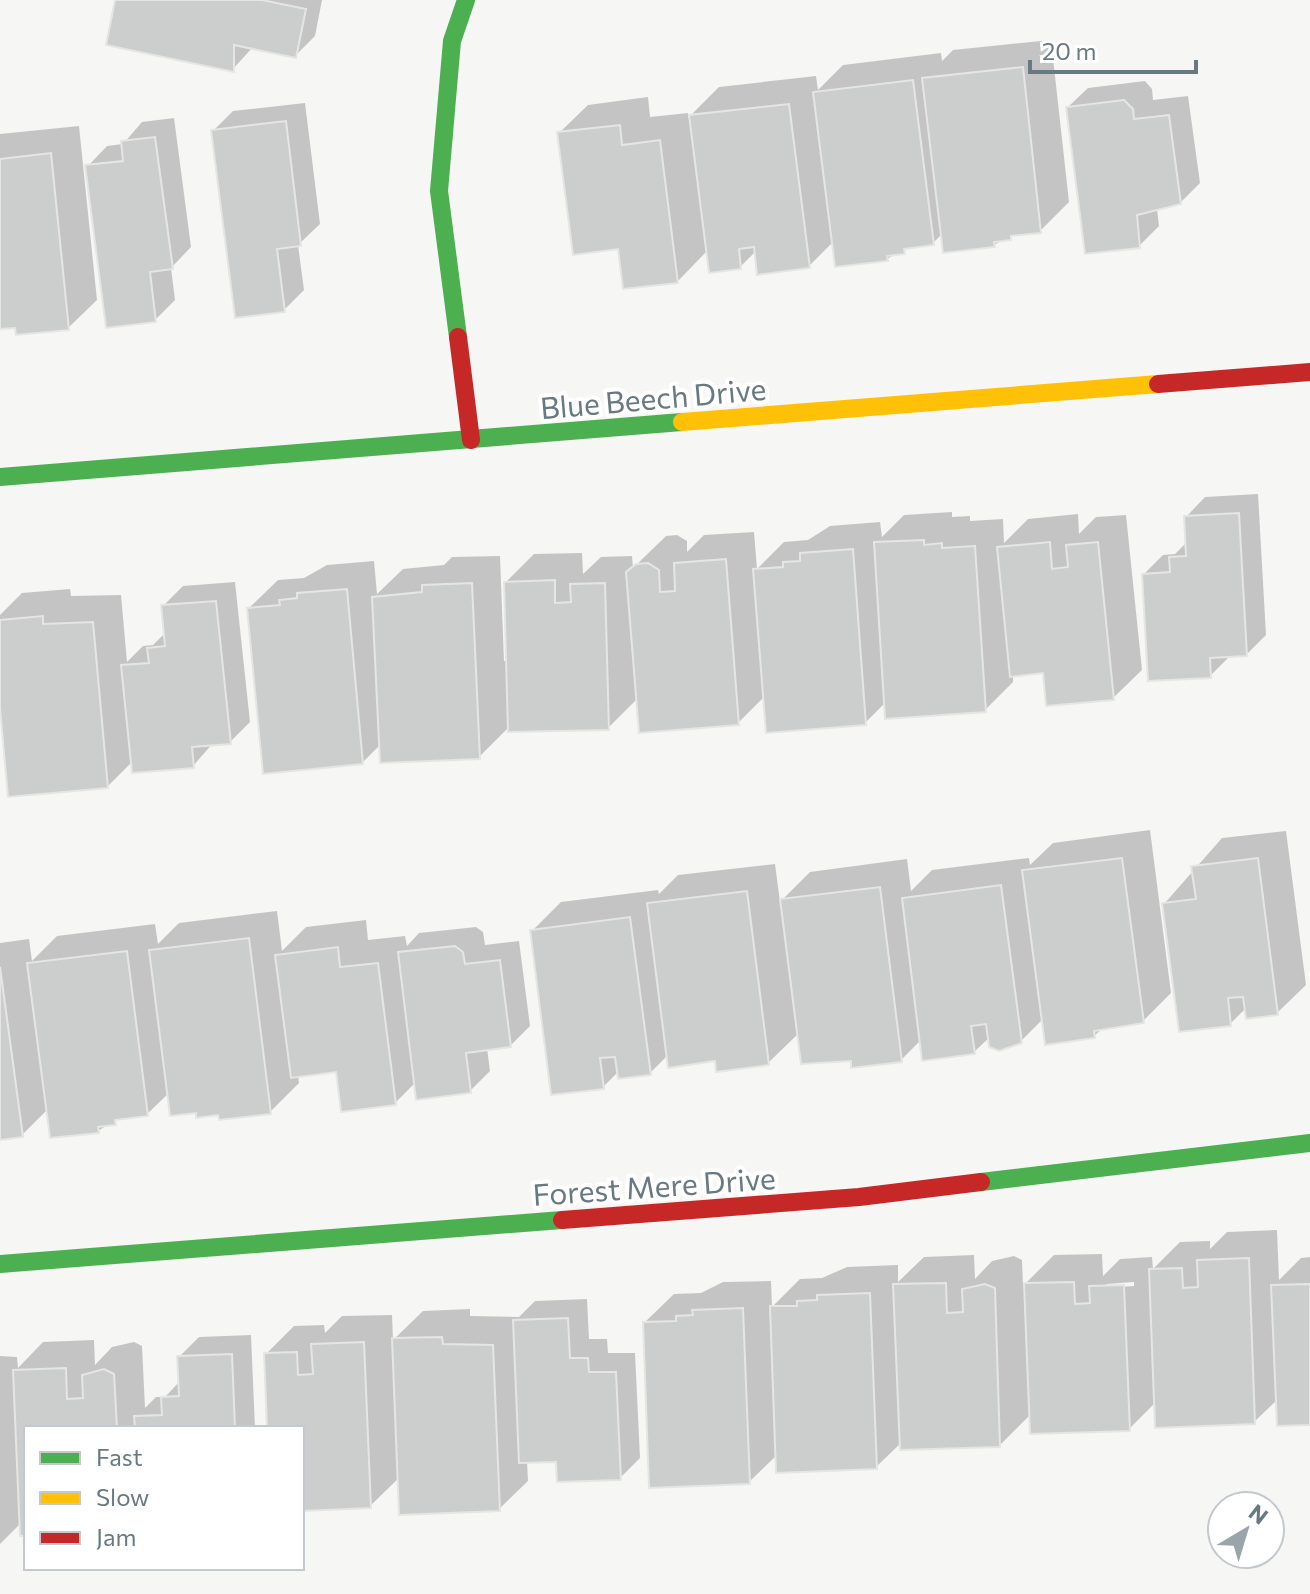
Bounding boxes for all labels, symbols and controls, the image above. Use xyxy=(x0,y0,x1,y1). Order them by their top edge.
scale bar xyxy=(1030,24,1196,74)
text: 20 m xyxy=(1042,36,1096,65)
street label: Blue Beech Drive xyxy=(539,369,767,425)
street label: Forest Mere Drive xyxy=(531,1158,777,1212)
legend xyxy=(24,1426,304,1570)
text: Fast xyxy=(96,1442,143,1471)
text: Slow xyxy=(96,1482,149,1511)
north arrow xyxy=(1206,1490,1286,1570)
text: N xyxy=(1244,1498,1273,1530)
text: Jam xyxy=(96,1522,136,1551)

